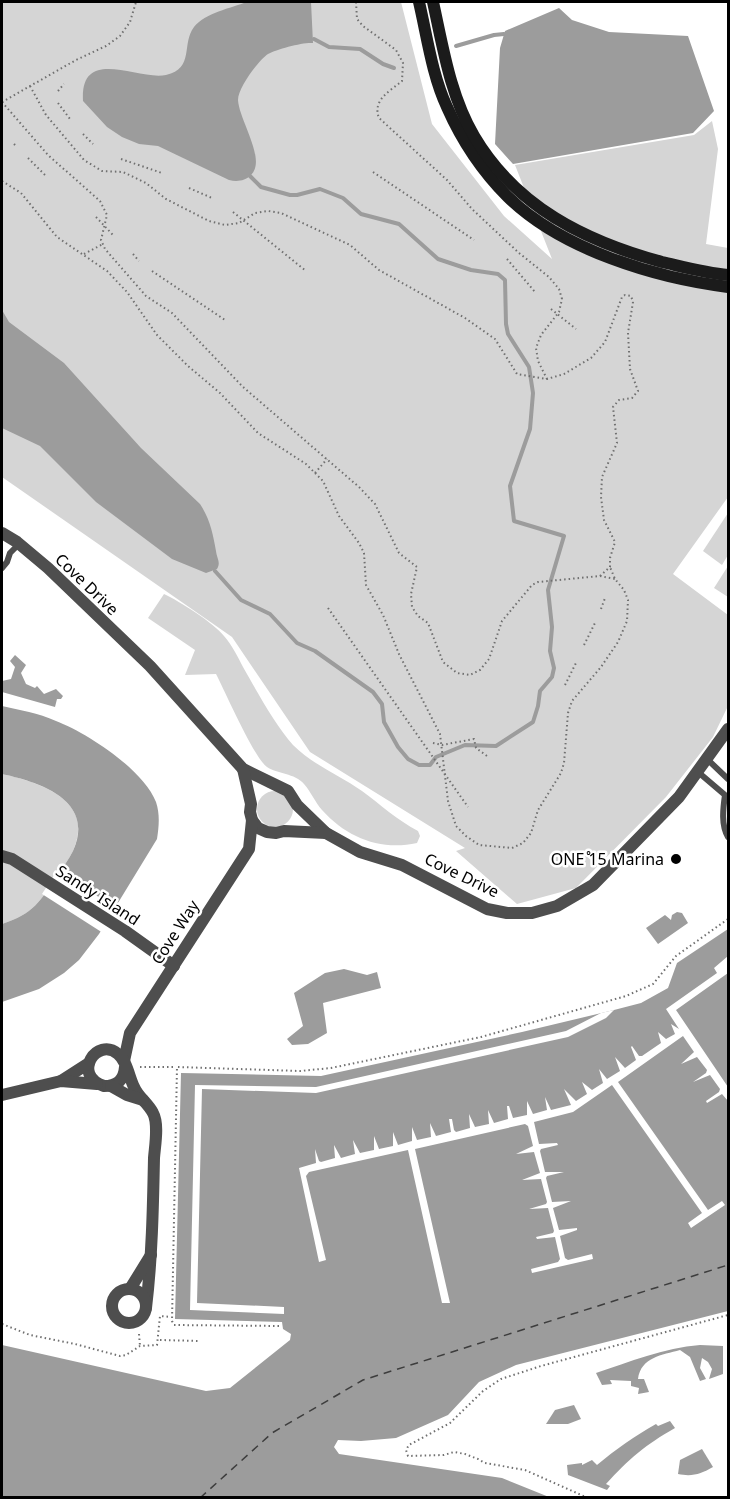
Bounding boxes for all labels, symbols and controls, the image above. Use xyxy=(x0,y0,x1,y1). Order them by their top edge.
street label: Cove Drive xyxy=(50,548,124,620)
street label: Cove Drive xyxy=(421,847,503,903)
place label: ONE ̊15 Marina xyxy=(551,848,664,870)
marker: ONE ̊15 Marina xyxy=(669,852,683,866)
street label: Sandy Island xyxy=(52,860,144,930)
street label: Cove Way xyxy=(146,895,204,968)

